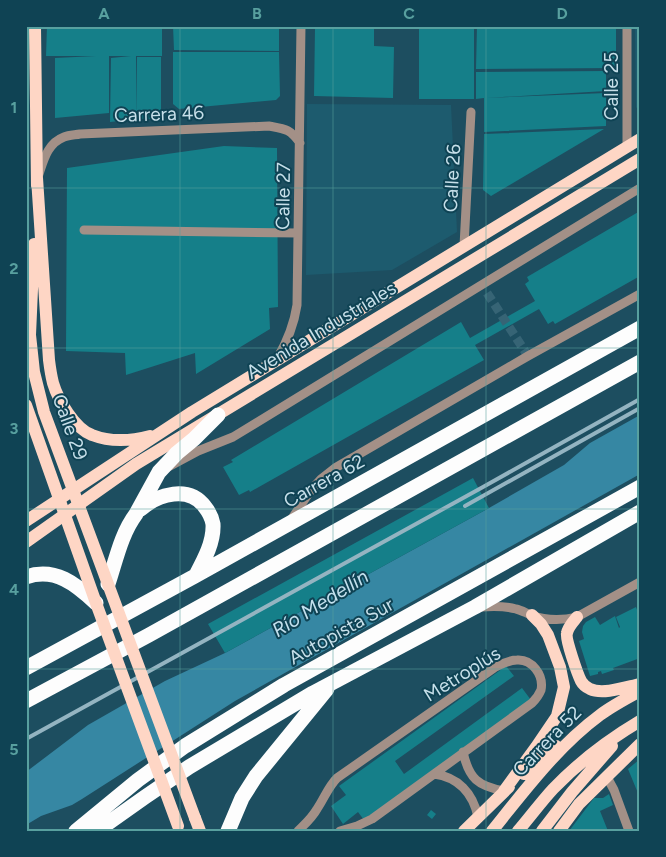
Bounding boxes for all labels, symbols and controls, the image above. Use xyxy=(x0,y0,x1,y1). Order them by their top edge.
text: A xyxy=(98,4,110,23)
text: B xyxy=(252,4,262,23)
text: C xyxy=(403,4,415,23)
text: D xyxy=(556,4,568,23)
street label: Calle 25 xyxy=(600,52,623,120)
text: 1 xyxy=(11,98,17,117)
street label: Carrera 46 xyxy=(114,101,205,127)
street label: Calle 26 xyxy=(439,143,465,213)
street label: Calle 27 xyxy=(271,162,295,230)
text: 2 xyxy=(9,259,19,278)
street label: Avenida Industriales xyxy=(242,276,400,384)
street label: Calle 29 xyxy=(48,391,92,463)
text: 3 xyxy=(10,419,19,438)
street label: Carrera 62 xyxy=(280,449,368,513)
water label: Río Medellín xyxy=(267,564,373,642)
text: 4 xyxy=(9,580,19,599)
street label: Autopista Sur xyxy=(285,592,398,669)
street label: Metroplús xyxy=(419,641,505,707)
street label: Carrera 52 xyxy=(508,701,586,781)
text: 5 xyxy=(9,740,19,759)

